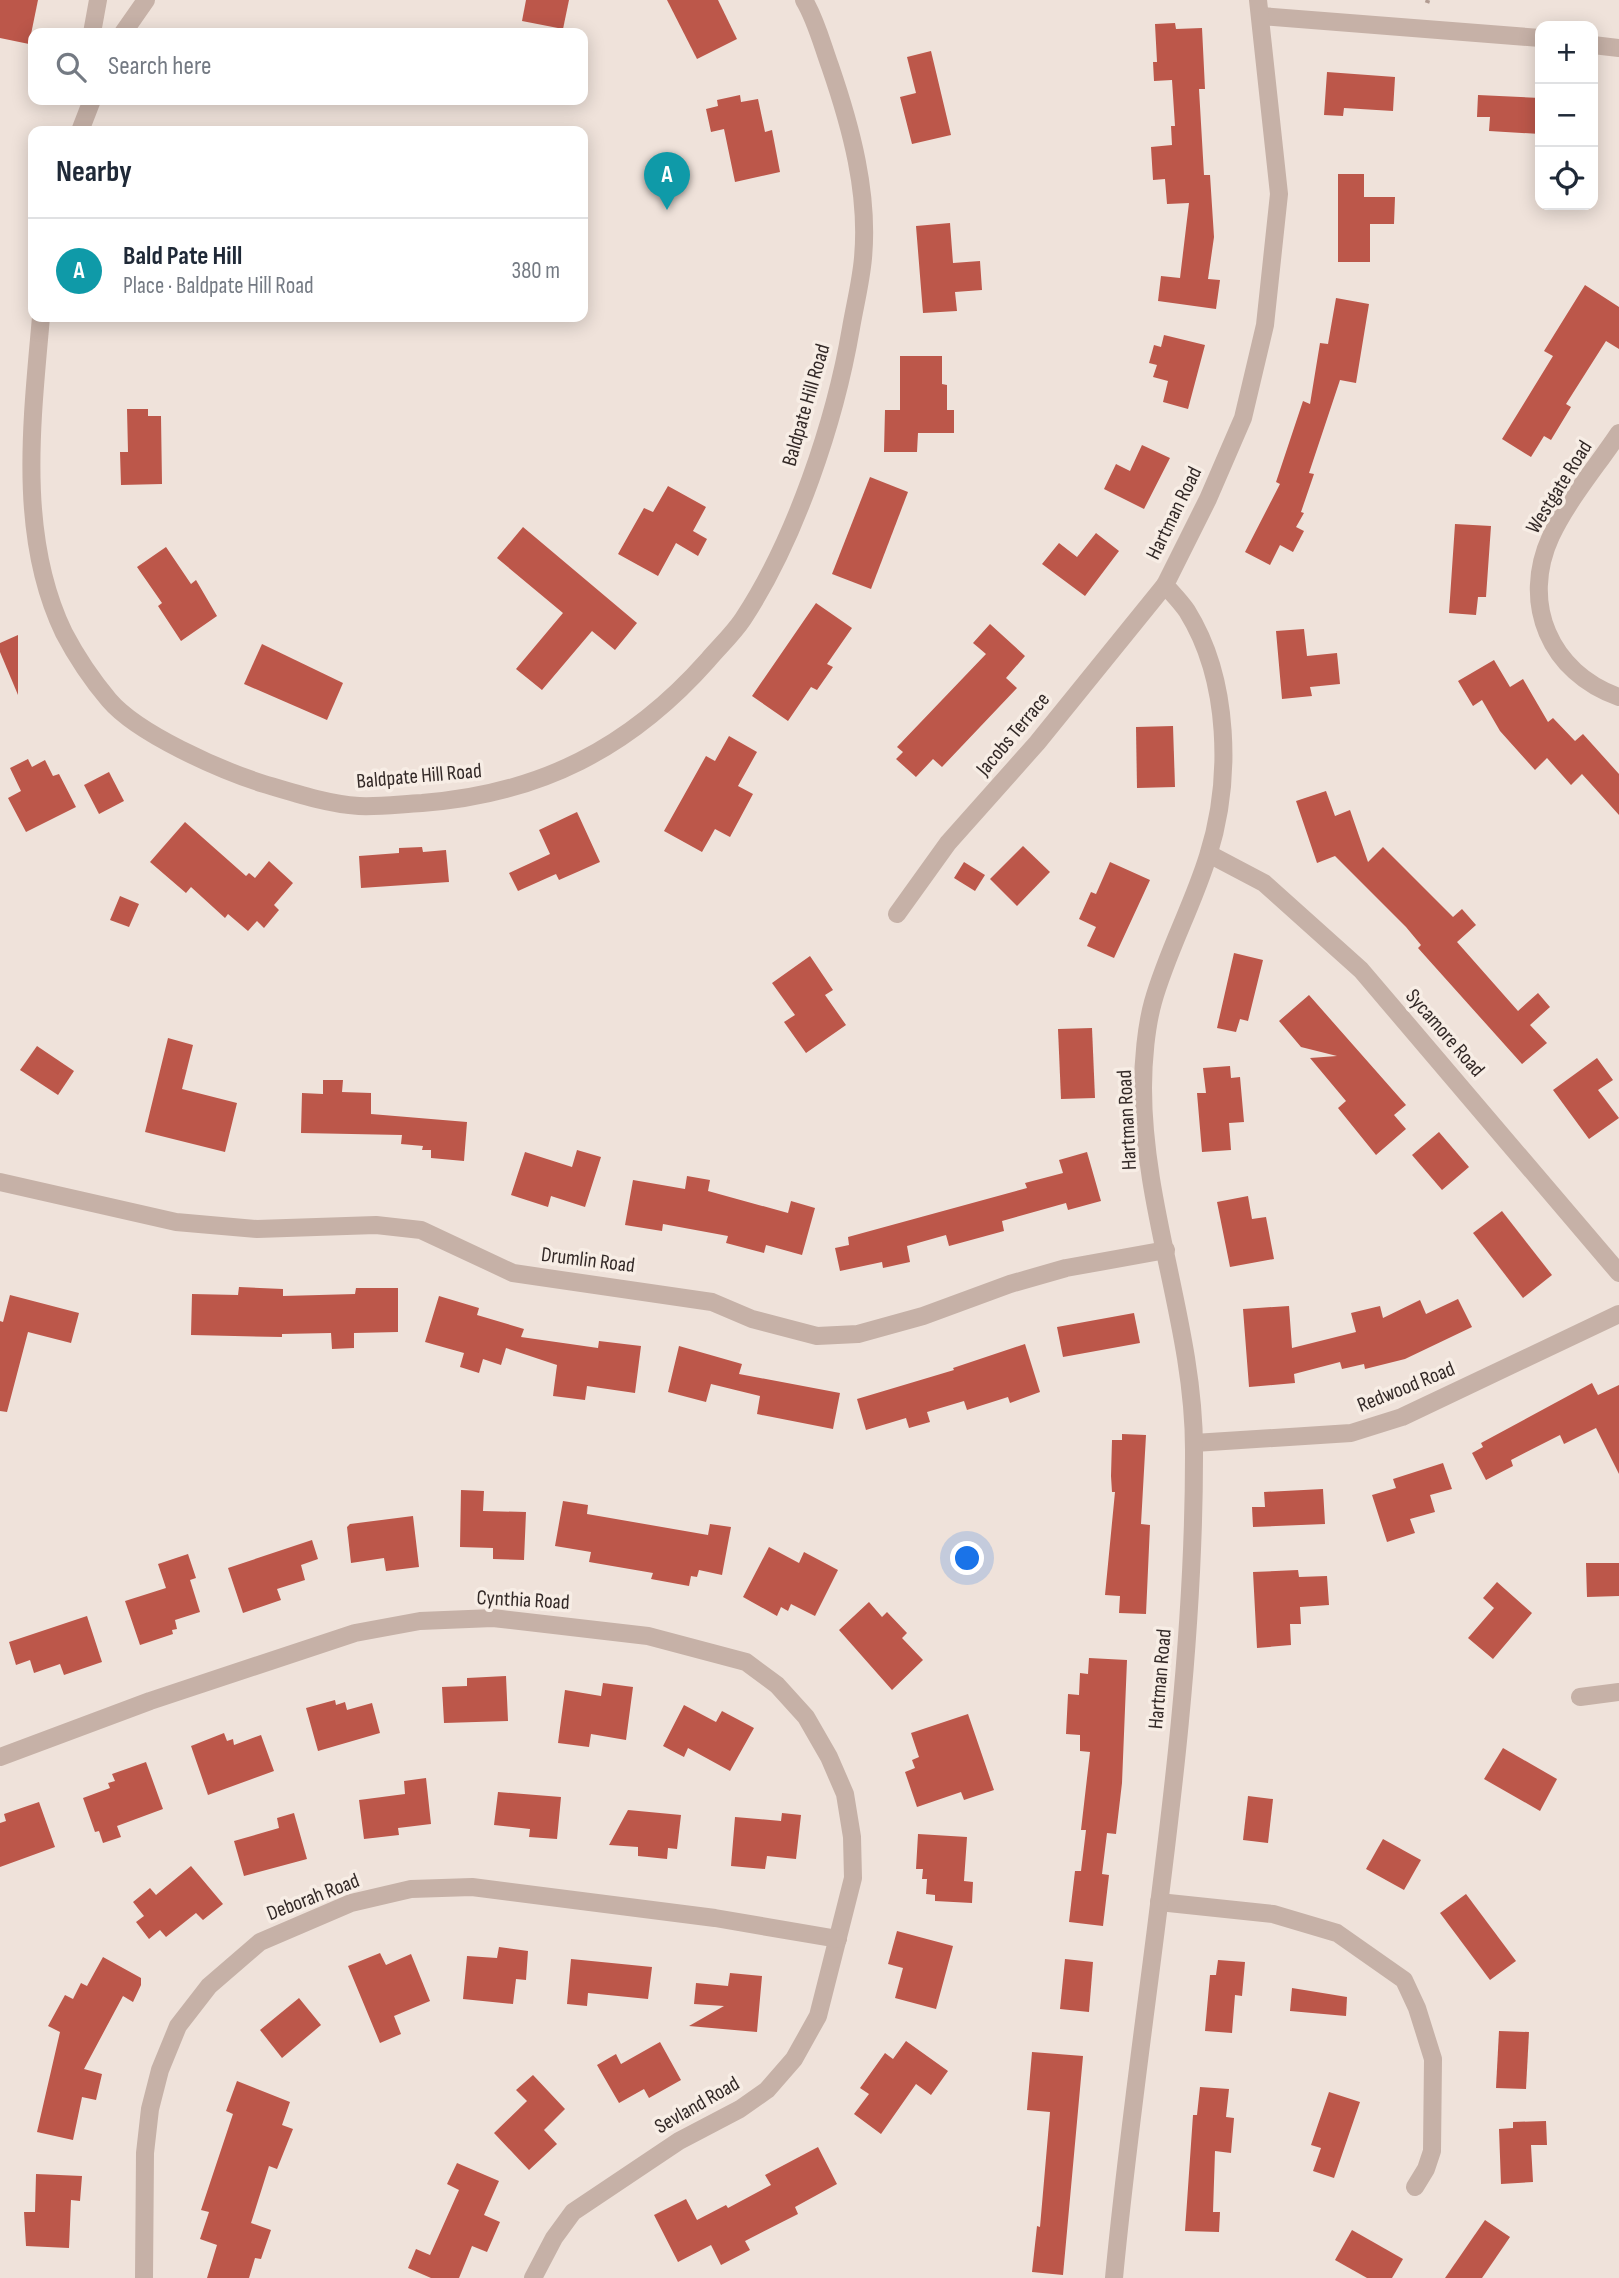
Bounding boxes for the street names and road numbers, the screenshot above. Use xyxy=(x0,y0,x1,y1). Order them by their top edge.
street label: Baldpate Hill Road xyxy=(777,341,835,469)
street label: Westgate Road xyxy=(1521,436,1597,538)
street label: Hartman Road xyxy=(1141,462,1207,564)
street label: Jacobs Terrace xyxy=(970,687,1055,782)
street label: Baldpate Hill Road xyxy=(355,758,483,794)
street label: Sycamore Road xyxy=(1400,984,1490,1082)
street label: Hartman Road xyxy=(1112,1069,1142,1171)
street label: Drumlin Road xyxy=(540,1242,636,1278)
street label: Redwood Road xyxy=(1354,1356,1458,1418)
street label: Cynthia Road xyxy=(476,1585,570,1615)
street label: Hartman Road xyxy=(1143,1628,1177,1730)
street label: Deborah Road xyxy=(263,1868,363,1926)
street label: Sevland Road xyxy=(650,2071,744,2139)

